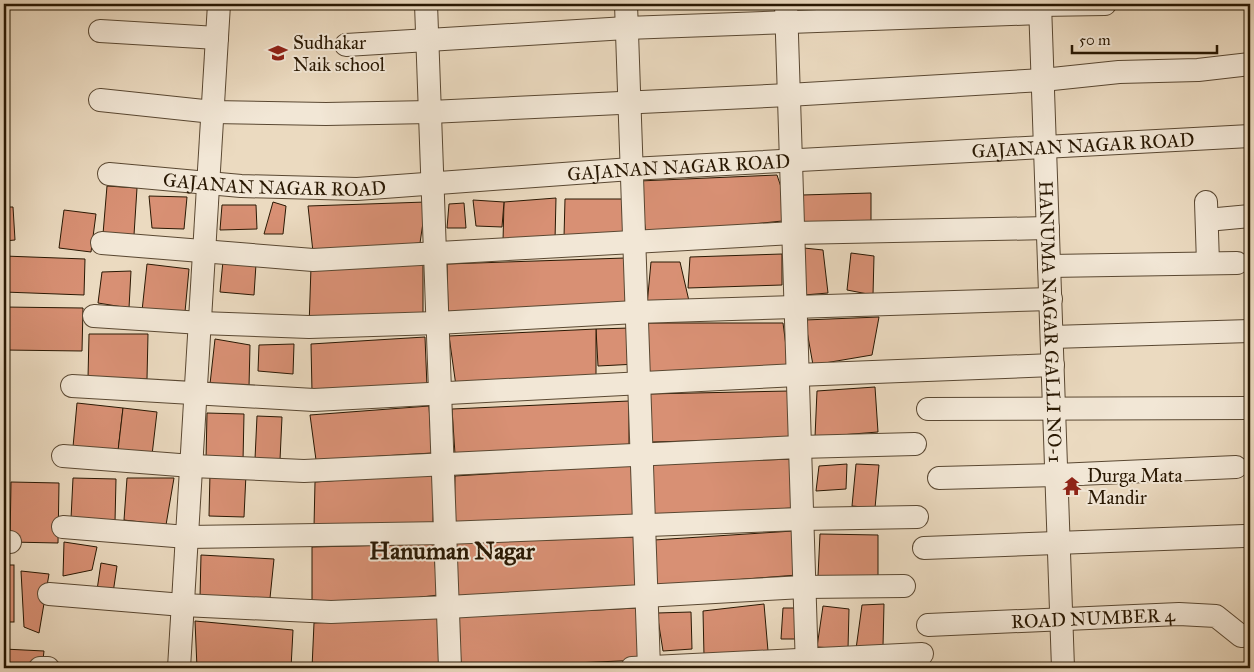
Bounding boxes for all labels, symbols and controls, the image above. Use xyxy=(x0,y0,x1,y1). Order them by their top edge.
scale bar xyxy=(1072,22,1216,54)
place label: Sudhakar Naik school xyxy=(293,31,386,76)
text: 50 m xyxy=(1079,31,1111,49)
school or university icon: Sudhakar Naik school xyxy=(267,42,289,64)
street label: GAJANAN NAGAR ROAD xyxy=(971,128,1195,163)
street label: GAJANAN NAGAR ROAD xyxy=(567,150,791,186)
street label: GAJANAN NAGAR ROAD xyxy=(162,168,387,201)
street label: HANUMA NAGAR GALLI NO-1 xyxy=(1034,180,1067,463)
place label: Durga Mata Mandir xyxy=(1087,464,1184,509)
temple icon: Durga Mata Mandir xyxy=(1061,475,1083,497)
district label: Hanuman Nagar xyxy=(369,536,536,566)
street label: ROAD NUMBER 4 xyxy=(1010,603,1176,633)

